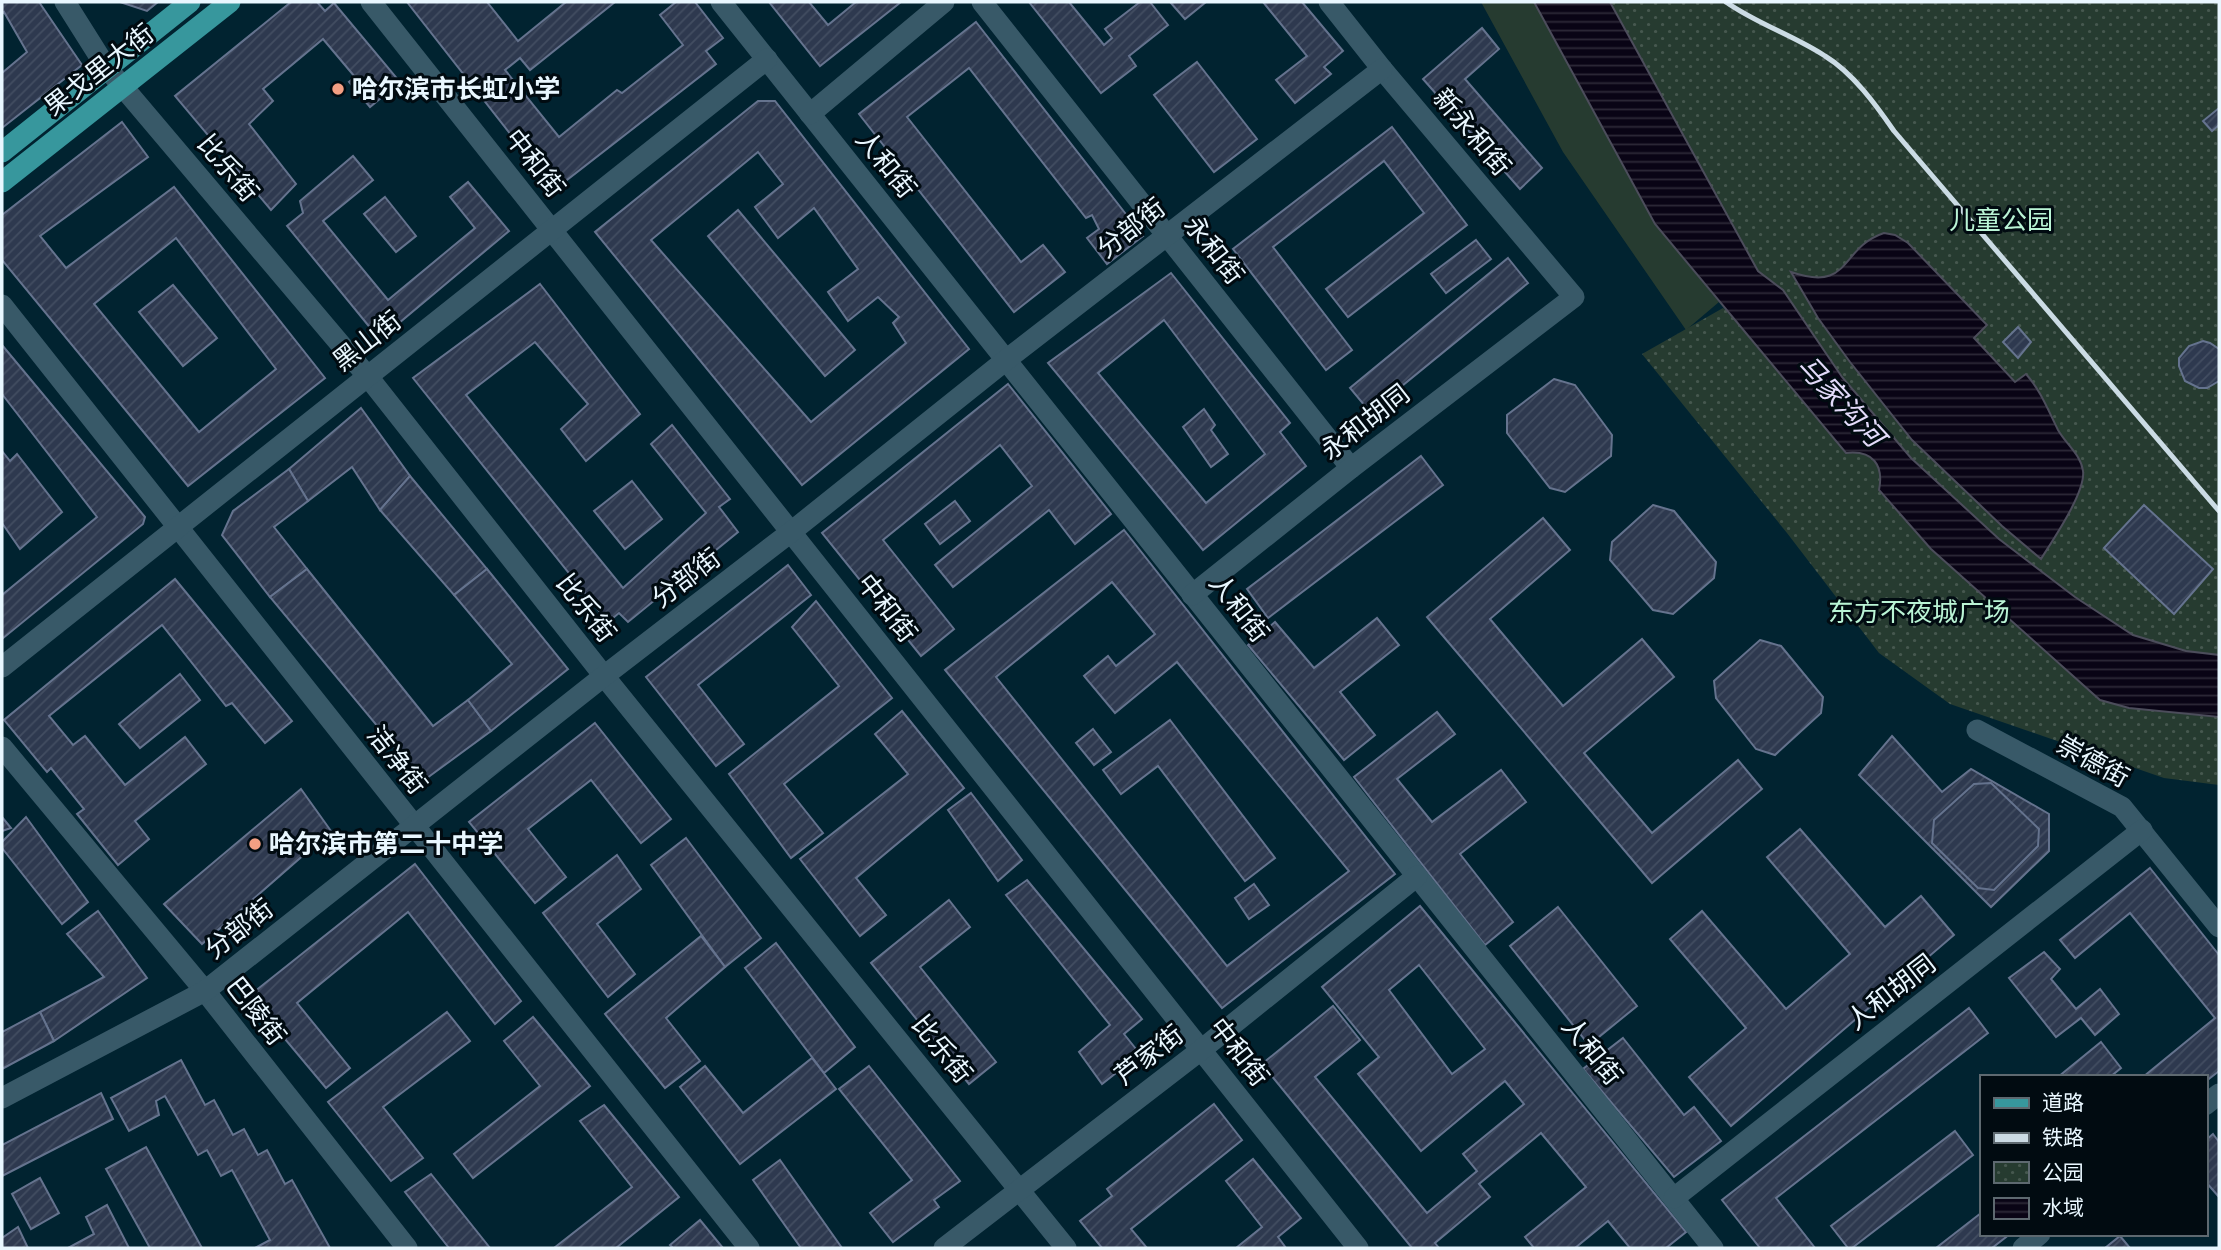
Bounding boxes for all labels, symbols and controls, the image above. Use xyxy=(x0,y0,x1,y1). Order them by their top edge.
street label: 果戈里大街 xyxy=(37,17,160,123)
place label: 哈尔滨市长虹小学 xyxy=(352,72,560,105)
marker: 哈尔滨市长虹小学 xyxy=(330,81,346,97)
street label: 新永和街 xyxy=(1426,81,1518,182)
street label: 中和街 xyxy=(498,122,572,204)
street label: 人和街 xyxy=(849,123,924,204)
street label: 比乐街 xyxy=(191,127,266,208)
street label: 分部街 xyxy=(1090,191,1172,265)
park label: 儿童公园 xyxy=(1949,203,2053,236)
street label: 永和街 xyxy=(1177,209,1251,291)
street label: 黑山街 xyxy=(326,304,408,378)
water label: 马家沟河 xyxy=(1790,347,1896,458)
street label: 永和胡同 xyxy=(1314,377,1416,467)
street label: 分部街 xyxy=(645,541,727,614)
street label: 比乐街 xyxy=(549,567,623,649)
street label: 中和街 xyxy=(850,567,924,649)
street label: 人和街 xyxy=(1202,567,1276,649)
park label: 东方不夜城广场 xyxy=(1828,595,2010,628)
street label: 洁净街 xyxy=(360,719,434,801)
street label: 崇德街 xyxy=(2051,727,2135,794)
place label: 哈尔滨市第二十中学 xyxy=(269,827,503,860)
marker: 哈尔滨市第二十中学 xyxy=(247,836,263,852)
street label: 分部街 xyxy=(198,892,280,966)
street label: 人和胡同 xyxy=(1840,947,1942,1037)
street label: 巴陵街 xyxy=(219,970,293,1052)
street label: 比乐街 xyxy=(905,1008,980,1089)
street label: 人和街 xyxy=(1555,1010,1630,1091)
street label: 中和街 xyxy=(1202,1011,1276,1093)
street label: 芦家街 xyxy=(1108,1018,1190,1092)
legend xyxy=(1980,1075,2207,1236)
text: 道路 xyxy=(2042,1089,2084,1116)
text: 铁路 xyxy=(2042,1124,2084,1151)
text: 公园 xyxy=(2042,1159,2084,1186)
text: 水域 xyxy=(2042,1194,2084,1221)

